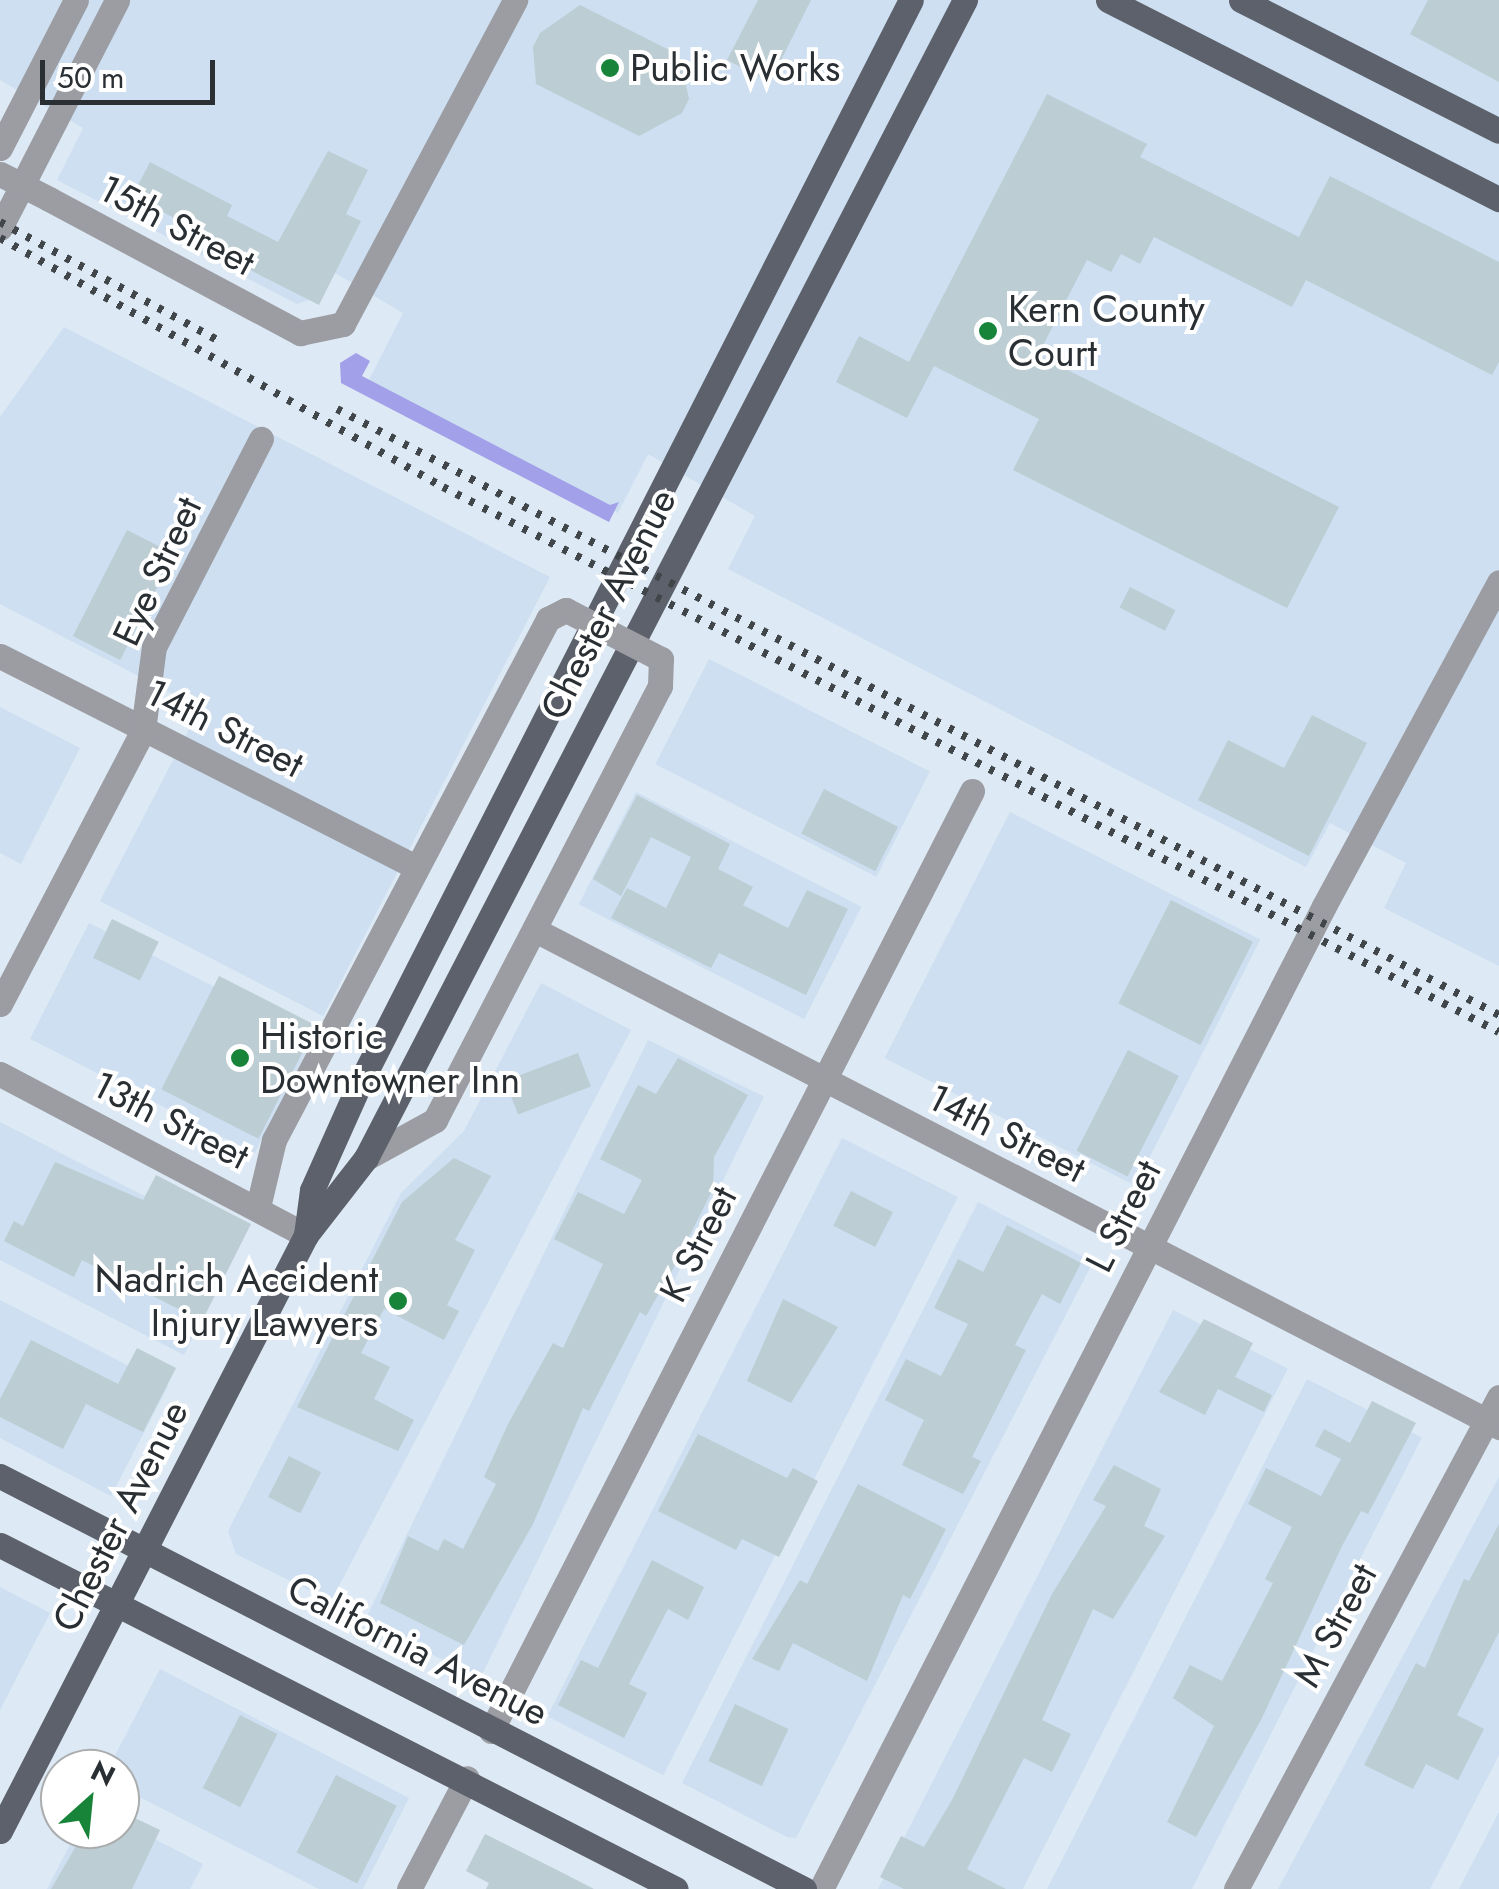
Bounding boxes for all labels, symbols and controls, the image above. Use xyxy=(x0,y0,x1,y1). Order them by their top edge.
scale bar xyxy=(45,40,220,102)
place label: Public Works xyxy=(630,45,840,91)
text: 50 m xyxy=(57,56,124,99)
marker: Public Works xyxy=(599,57,621,79)
street label: 15th Street xyxy=(91,165,263,285)
place label: Kern County Court xyxy=(1008,286,1205,376)
marker: Kern County Court xyxy=(977,320,999,342)
street label: Chester Avenue xyxy=(530,481,686,727)
street label: Eye Street xyxy=(103,489,211,653)
street label: 14th Street xyxy=(139,669,311,787)
place label: Historic Downtowner Inn xyxy=(260,1013,520,1102)
marker: Historic Downtowner Inn xyxy=(229,1047,251,1069)
street label: 13th Street xyxy=(85,1061,257,1179)
street label: 14th Street xyxy=(921,1074,1093,1192)
street label: L Street xyxy=(1076,1153,1170,1279)
street label: K Street xyxy=(650,1179,746,1309)
place label: Nadrich Accident Injury Lawyers xyxy=(95,1256,378,1346)
marker: Nadrich Accident Injury Lawyers xyxy=(387,1290,409,1312)
street label: Chester Avenue xyxy=(42,1393,198,1639)
street label: M Street xyxy=(1284,1556,1386,1694)
street label: California Avenue xyxy=(280,1565,556,1735)
north arrow xyxy=(40,1749,140,1849)
text: N xyxy=(84,1750,122,1797)

